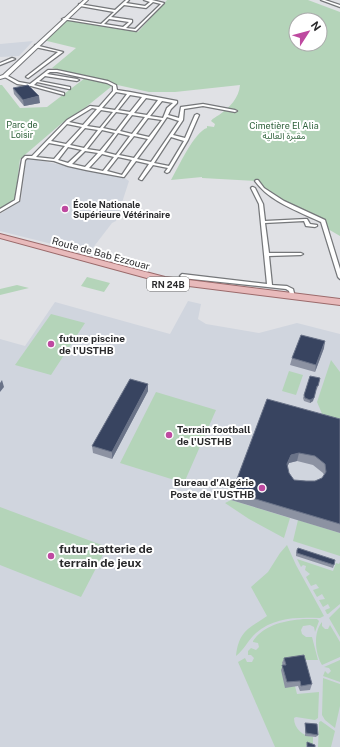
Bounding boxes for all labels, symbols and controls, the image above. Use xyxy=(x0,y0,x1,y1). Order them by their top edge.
north arrow xyxy=(288,12,328,52)
text: N xyxy=(309,19,323,33)
park label: Parc de Loisir xyxy=(6,119,38,140)
park label: Cimetière El Alia مقبرة العالية xyxy=(249,120,319,142)
place label: École Nationale Supérieure Vétérinaire xyxy=(73,199,170,220)
marker: École Nationale Supérieure Vétérinaire xyxy=(60,204,70,214)
street label: Route de Bab Ezzouar xyxy=(51,234,151,272)
road number: RN 24B xyxy=(147,277,189,291)
place label: future piscine de l'USTHB xyxy=(59,332,125,356)
marker: future piscine de l'USTHB xyxy=(46,339,56,349)
place label: Terrain football de l'USTHB xyxy=(177,423,250,447)
marker: Terrain football de l'USTHB xyxy=(164,430,174,440)
place label: Bureau d'Algérie Poste de l'USTHB xyxy=(170,476,254,500)
marker: Bureau d'Algérie Poste de l'USTHB xyxy=(257,483,267,493)
place label: futur batterie de terrain de jeux xyxy=(59,542,153,570)
marker: futur batterie de terrain de jeux xyxy=(46,551,56,561)

